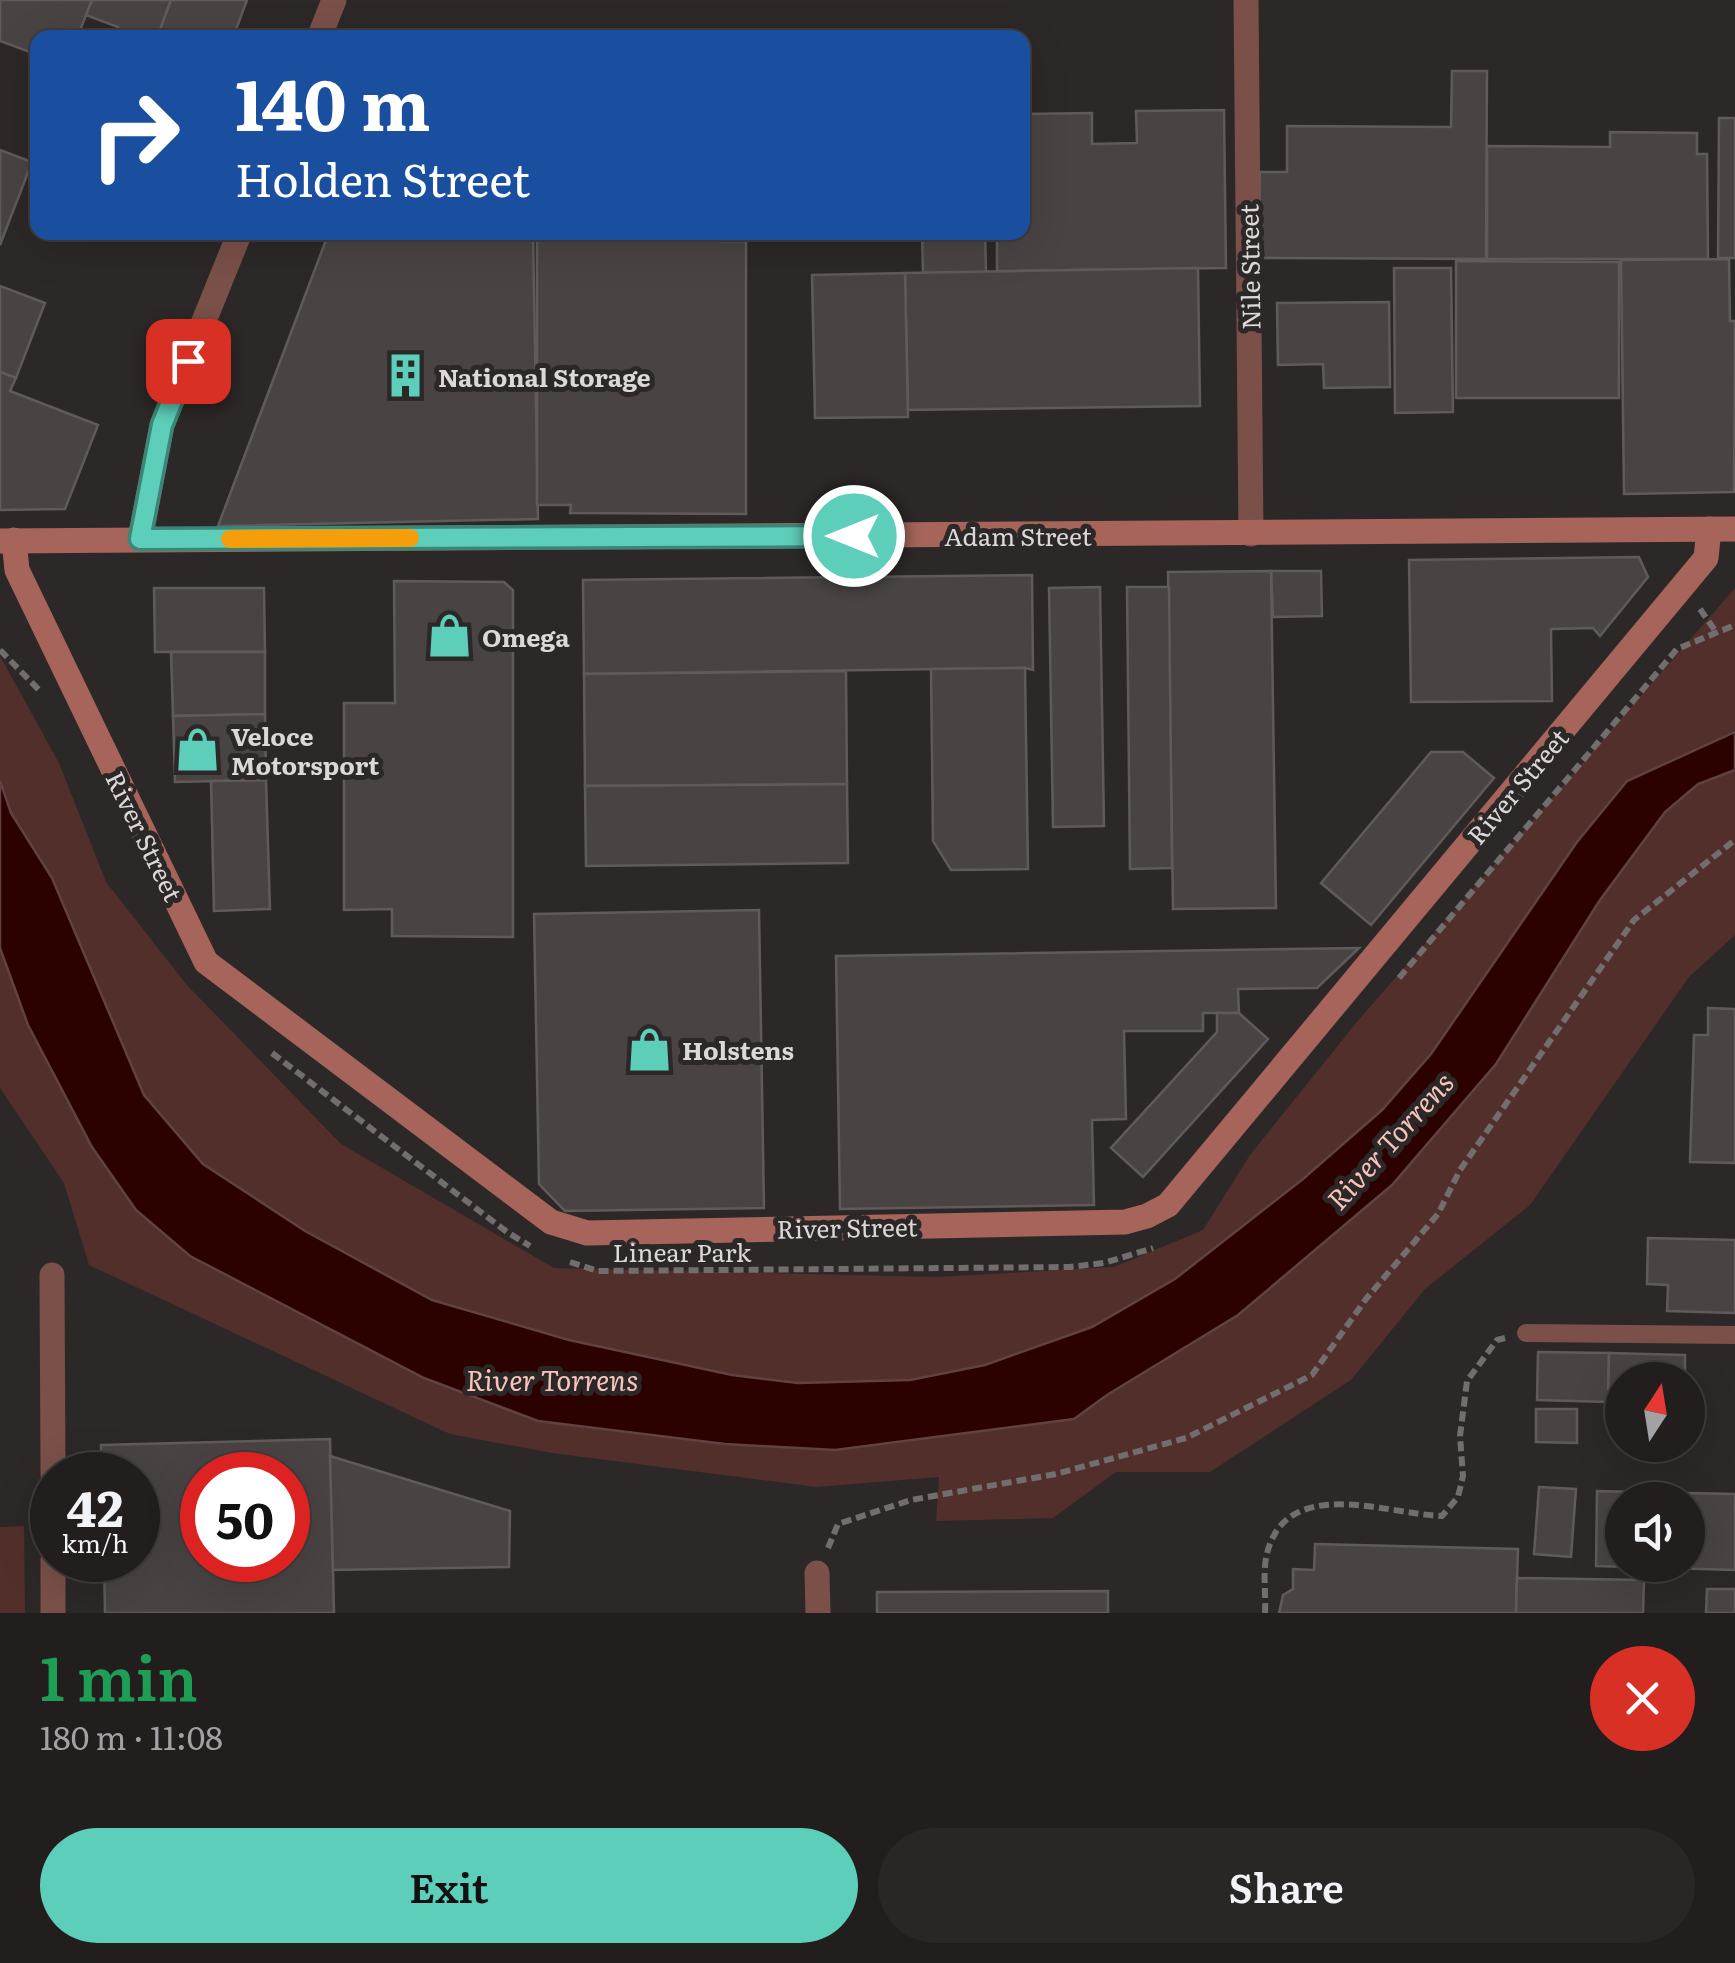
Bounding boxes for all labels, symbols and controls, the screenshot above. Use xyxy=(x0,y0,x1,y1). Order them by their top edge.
text: 140 m xyxy=(235,49,430,153)
icon: right xyxy=(70,70,200,200)
text: Holden Street xyxy=(235,144,530,211)
street label: Nile Street xyxy=(1229,204,1269,330)
pin xyxy=(146,319,231,404)
icon: arrive xyxy=(161,334,216,389)
building icon: National Storage xyxy=(381,352,429,400)
place label: National Storage xyxy=(438,358,651,395)
position arrow xyxy=(802,484,906,588)
street label: Adam Street xyxy=(944,517,1092,554)
shop icon: Omega xyxy=(425,612,473,660)
place label: Omega xyxy=(482,618,570,655)
place label: Veloce Motorsport xyxy=(231,717,379,783)
street label: River Street xyxy=(1458,720,1576,852)
shop icon: Veloce Motorsport xyxy=(174,725,222,773)
street label: River Street xyxy=(97,765,193,907)
shop icon: Holstens xyxy=(625,1025,673,1073)
place label: Holstens xyxy=(682,1031,794,1068)
water label: River Torrens xyxy=(1316,1062,1462,1218)
street label: River Street xyxy=(776,1207,918,1247)
street label: Linear Park xyxy=(613,1233,752,1270)
water label: River Torrens xyxy=(466,1358,638,1400)
north arrow xyxy=(1605,1362,1705,1462)
map controls xyxy=(1605,1362,1705,1582)
speed limit sign: 50 xyxy=(180,1452,310,1582)
text: 42 xyxy=(66,1468,123,1542)
button: sound xyxy=(1605,1482,1705,1582)
text: km/h xyxy=(62,1524,128,1561)
text: 1 min xyxy=(40,1630,198,1719)
button: close xyxy=(1590,1646,1695,1751)
text: 180 m · 11:08 xyxy=(40,1712,223,1760)
button: Exit xyxy=(40,1828,858,1943)
button: Share xyxy=(878,1828,1695,1943)

